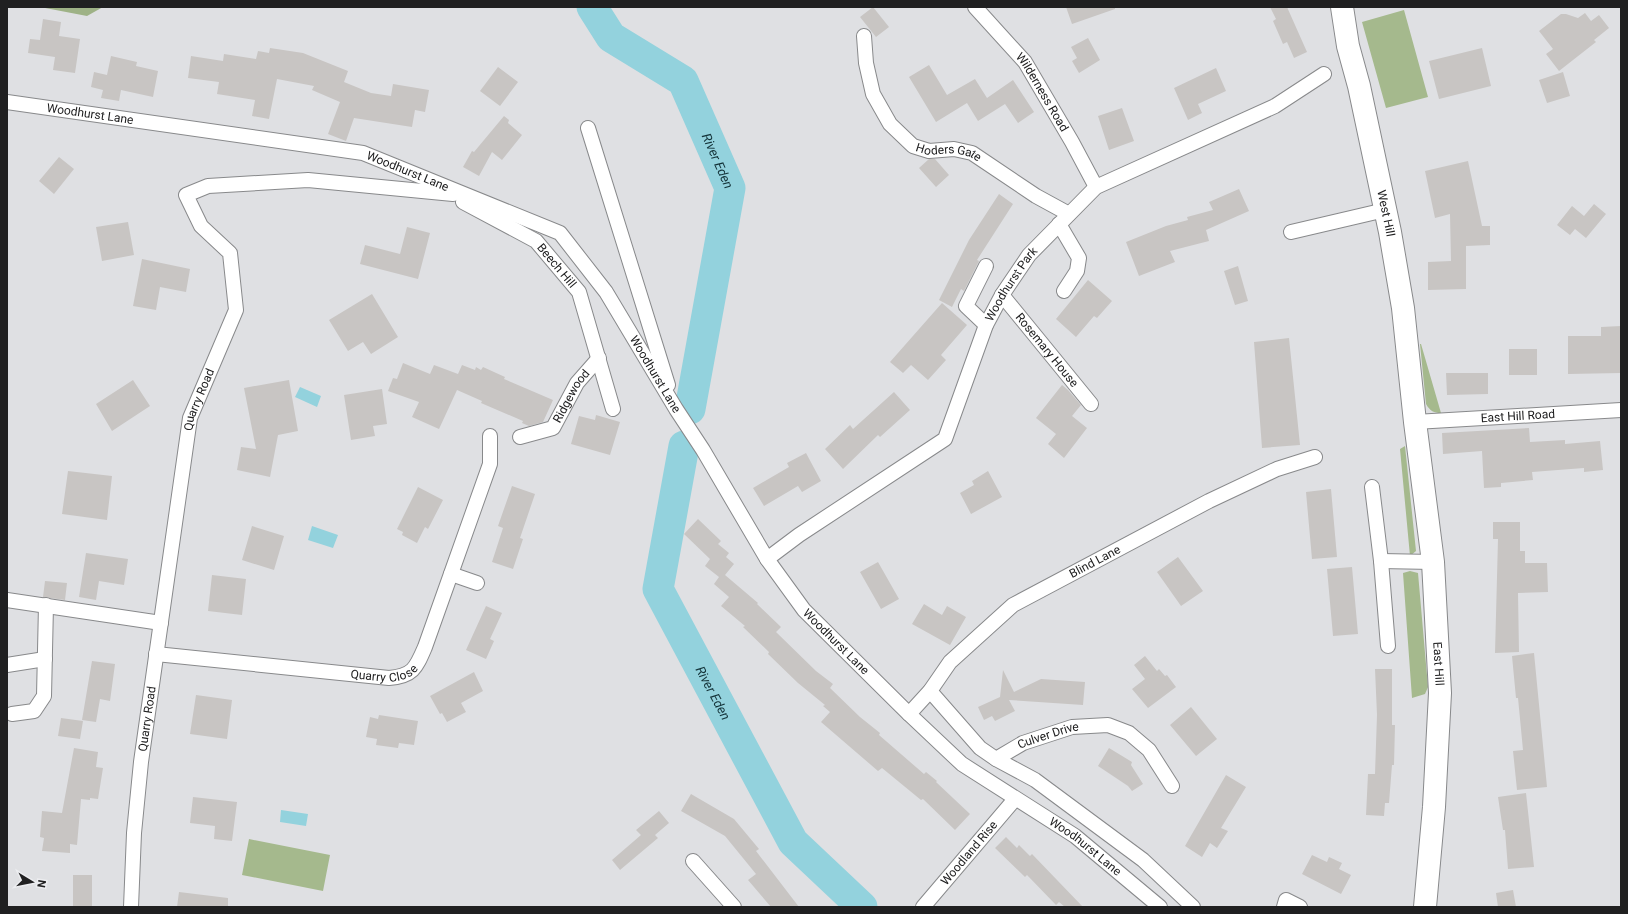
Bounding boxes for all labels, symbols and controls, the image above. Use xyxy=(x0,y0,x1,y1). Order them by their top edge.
street label: Wilderness Road xyxy=(1013,50,1071,134)
street label: Woodhurst Lane xyxy=(46,101,134,127)
water label: River Eden xyxy=(699,131,737,191)
street label: Hoders Gate xyxy=(914,140,984,164)
street label: Woodhurst Lane xyxy=(365,148,451,194)
street label: West Hill xyxy=(1374,189,1398,238)
street label: Beech Hill xyxy=(534,241,579,291)
street label: Woodhurst Park xyxy=(982,243,1041,324)
street label: Rosemary House xyxy=(1013,310,1081,390)
street label: Woodhurst Lane xyxy=(627,333,684,416)
street label: Quarry Road xyxy=(181,366,217,432)
street label: Ridgewood xyxy=(550,367,593,425)
street label: East Hill Road xyxy=(1480,407,1555,425)
street label: Blind Lane xyxy=(1067,542,1123,581)
street label: Woodhurst Lane xyxy=(800,606,872,677)
street label: East Hill xyxy=(1430,642,1447,686)
street label: Quarry Close xyxy=(350,662,421,685)
water label: River Eden xyxy=(693,663,734,722)
street label: Quarry Road xyxy=(136,685,159,752)
street label: Culver Drive xyxy=(1015,720,1079,752)
street label: Woodhurst Lane xyxy=(1047,814,1124,879)
street label: Woodland Rise xyxy=(938,818,1000,888)
north arrow xyxy=(12,862,52,902)
text: N xyxy=(34,879,48,889)

